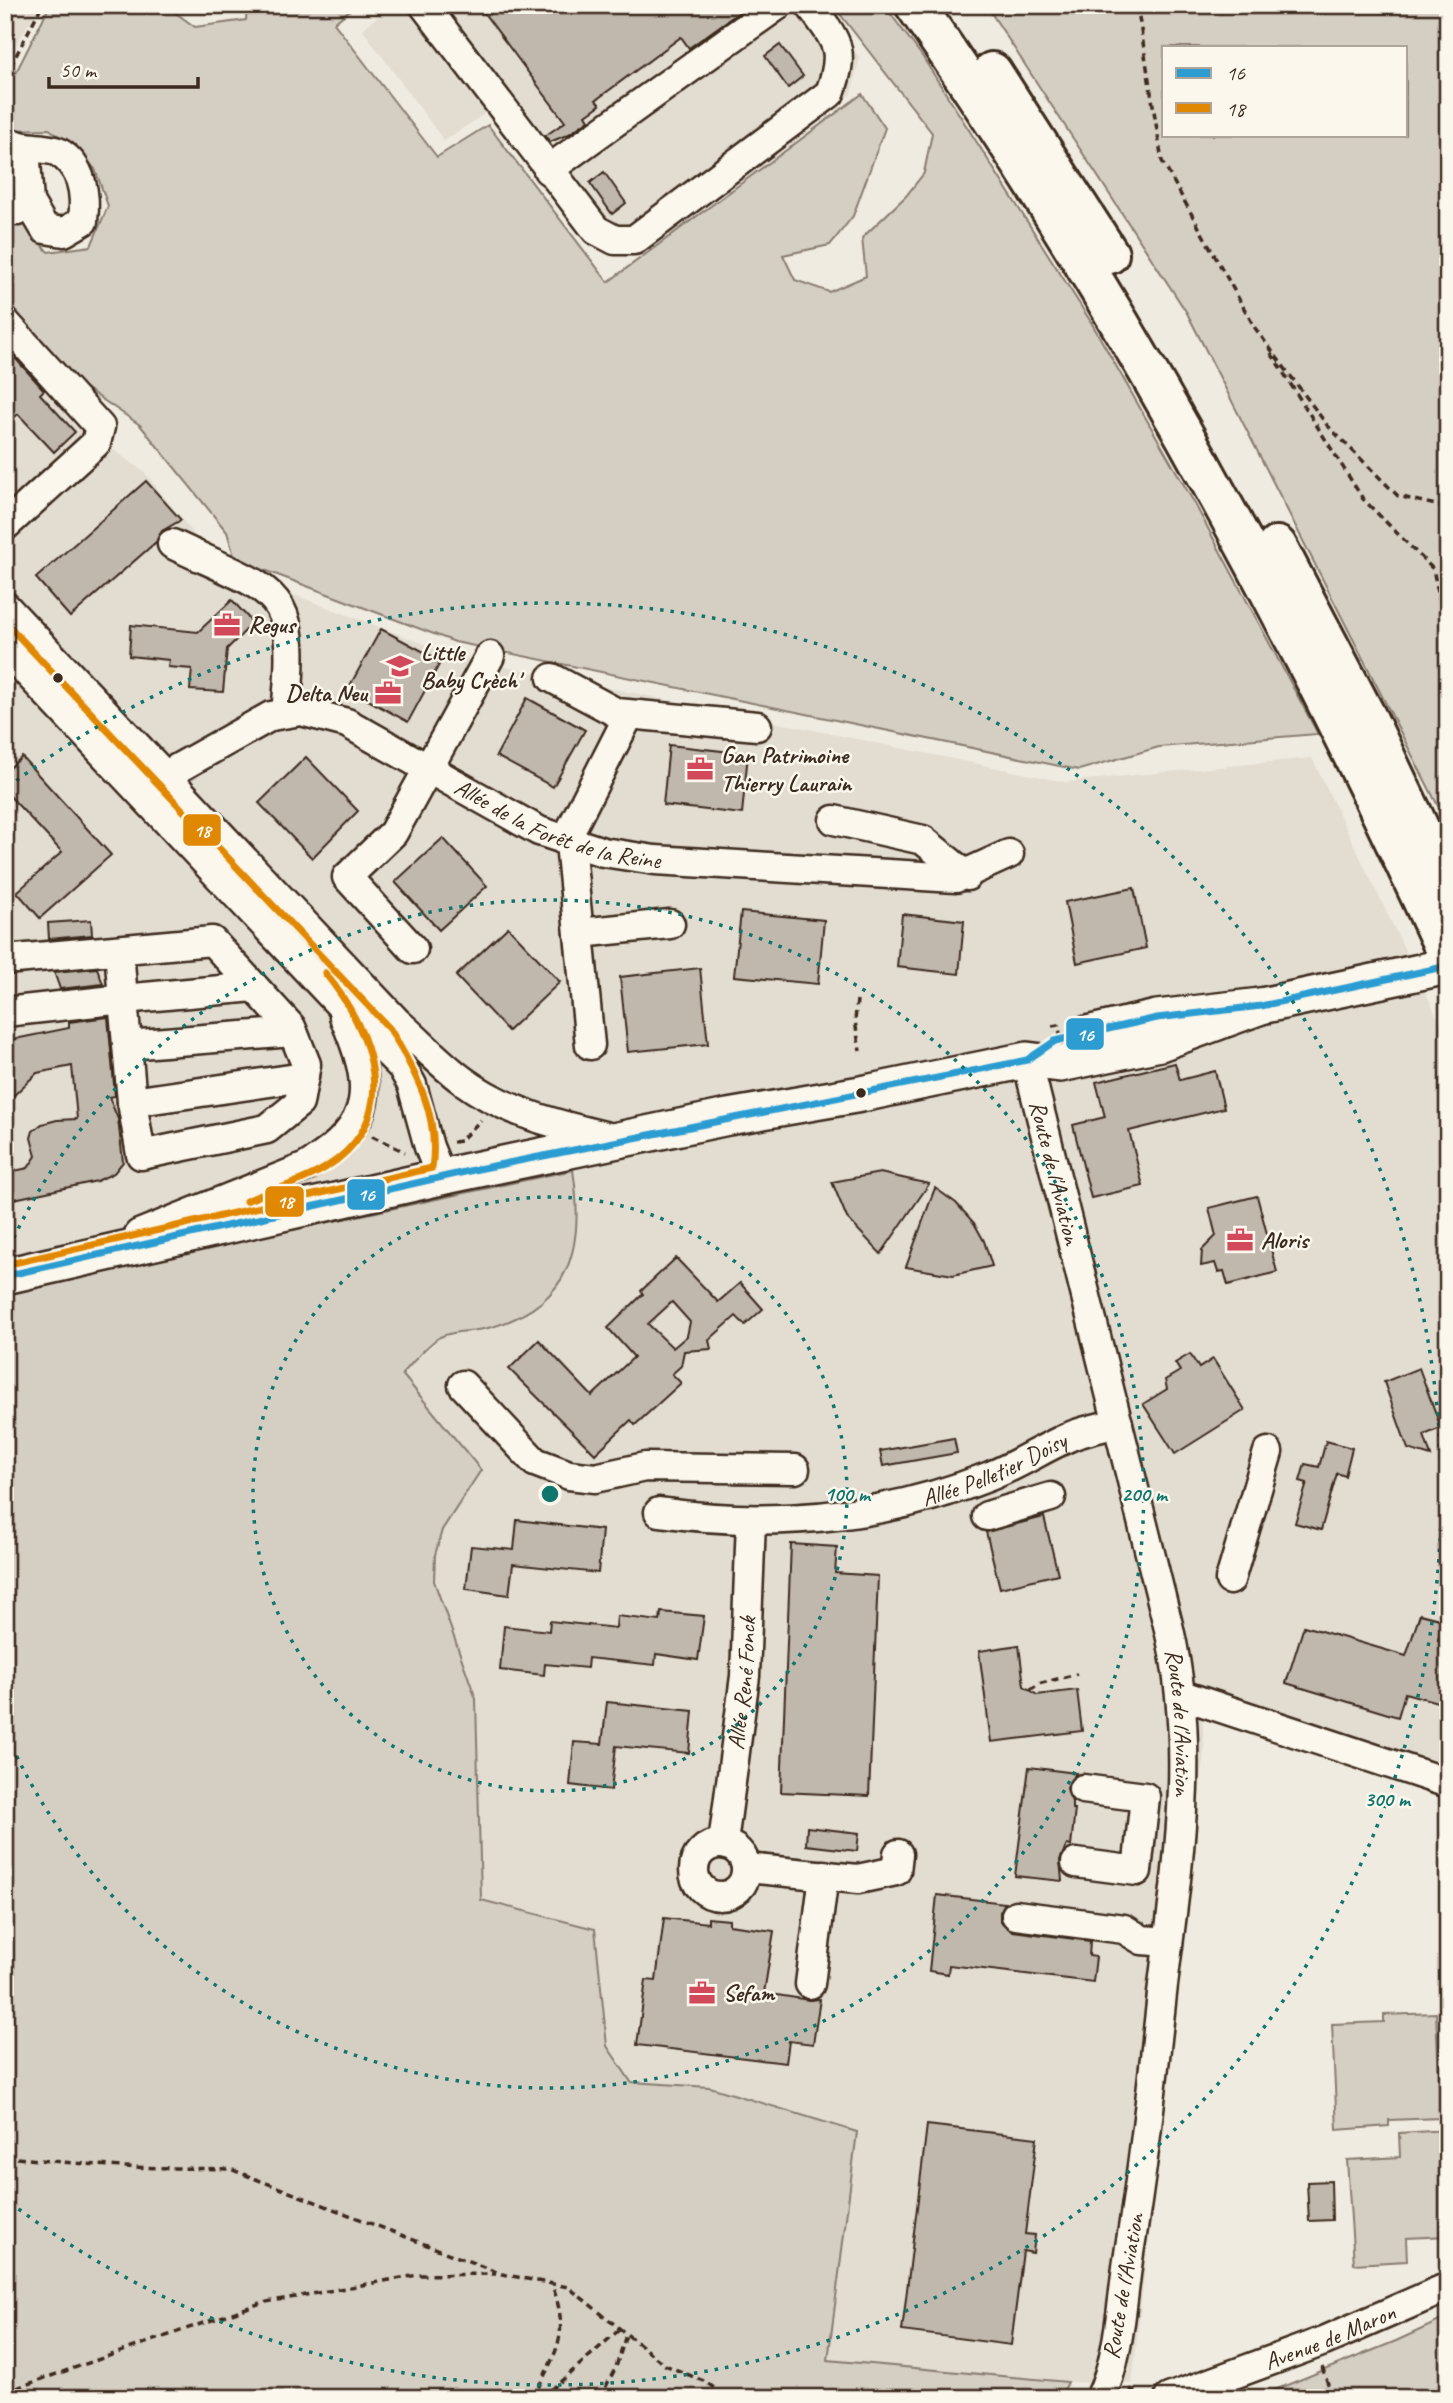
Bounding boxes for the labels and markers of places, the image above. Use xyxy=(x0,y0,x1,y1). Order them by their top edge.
office icon: Regus xyxy=(212,610,242,640)
place label: Regus xyxy=(248,610,297,640)
place label: Little Baby Crèch' xyxy=(421,637,525,695)
school or university icon: Little Baby Crèch' xyxy=(385,651,415,681)
unlabelled marker xyxy=(51,671,65,685)
place label: Delta Neu xyxy=(286,678,369,708)
office icon: Delta Neu xyxy=(373,678,403,708)
place label: Gan Patrimoine Thierry Laurain xyxy=(721,740,853,798)
office icon: Gan Patrimoine Thierry Laurain xyxy=(685,754,715,784)
unlabelled marker xyxy=(854,1086,868,1100)
office icon: Aloris xyxy=(1225,1225,1255,1255)
place label: Aloris xyxy=(1261,1225,1311,1255)
centre of rings xyxy=(538,1482,562,1506)
office icon: Sefam xyxy=(687,1978,717,2008)
place label: Sefam xyxy=(723,1978,775,2008)

